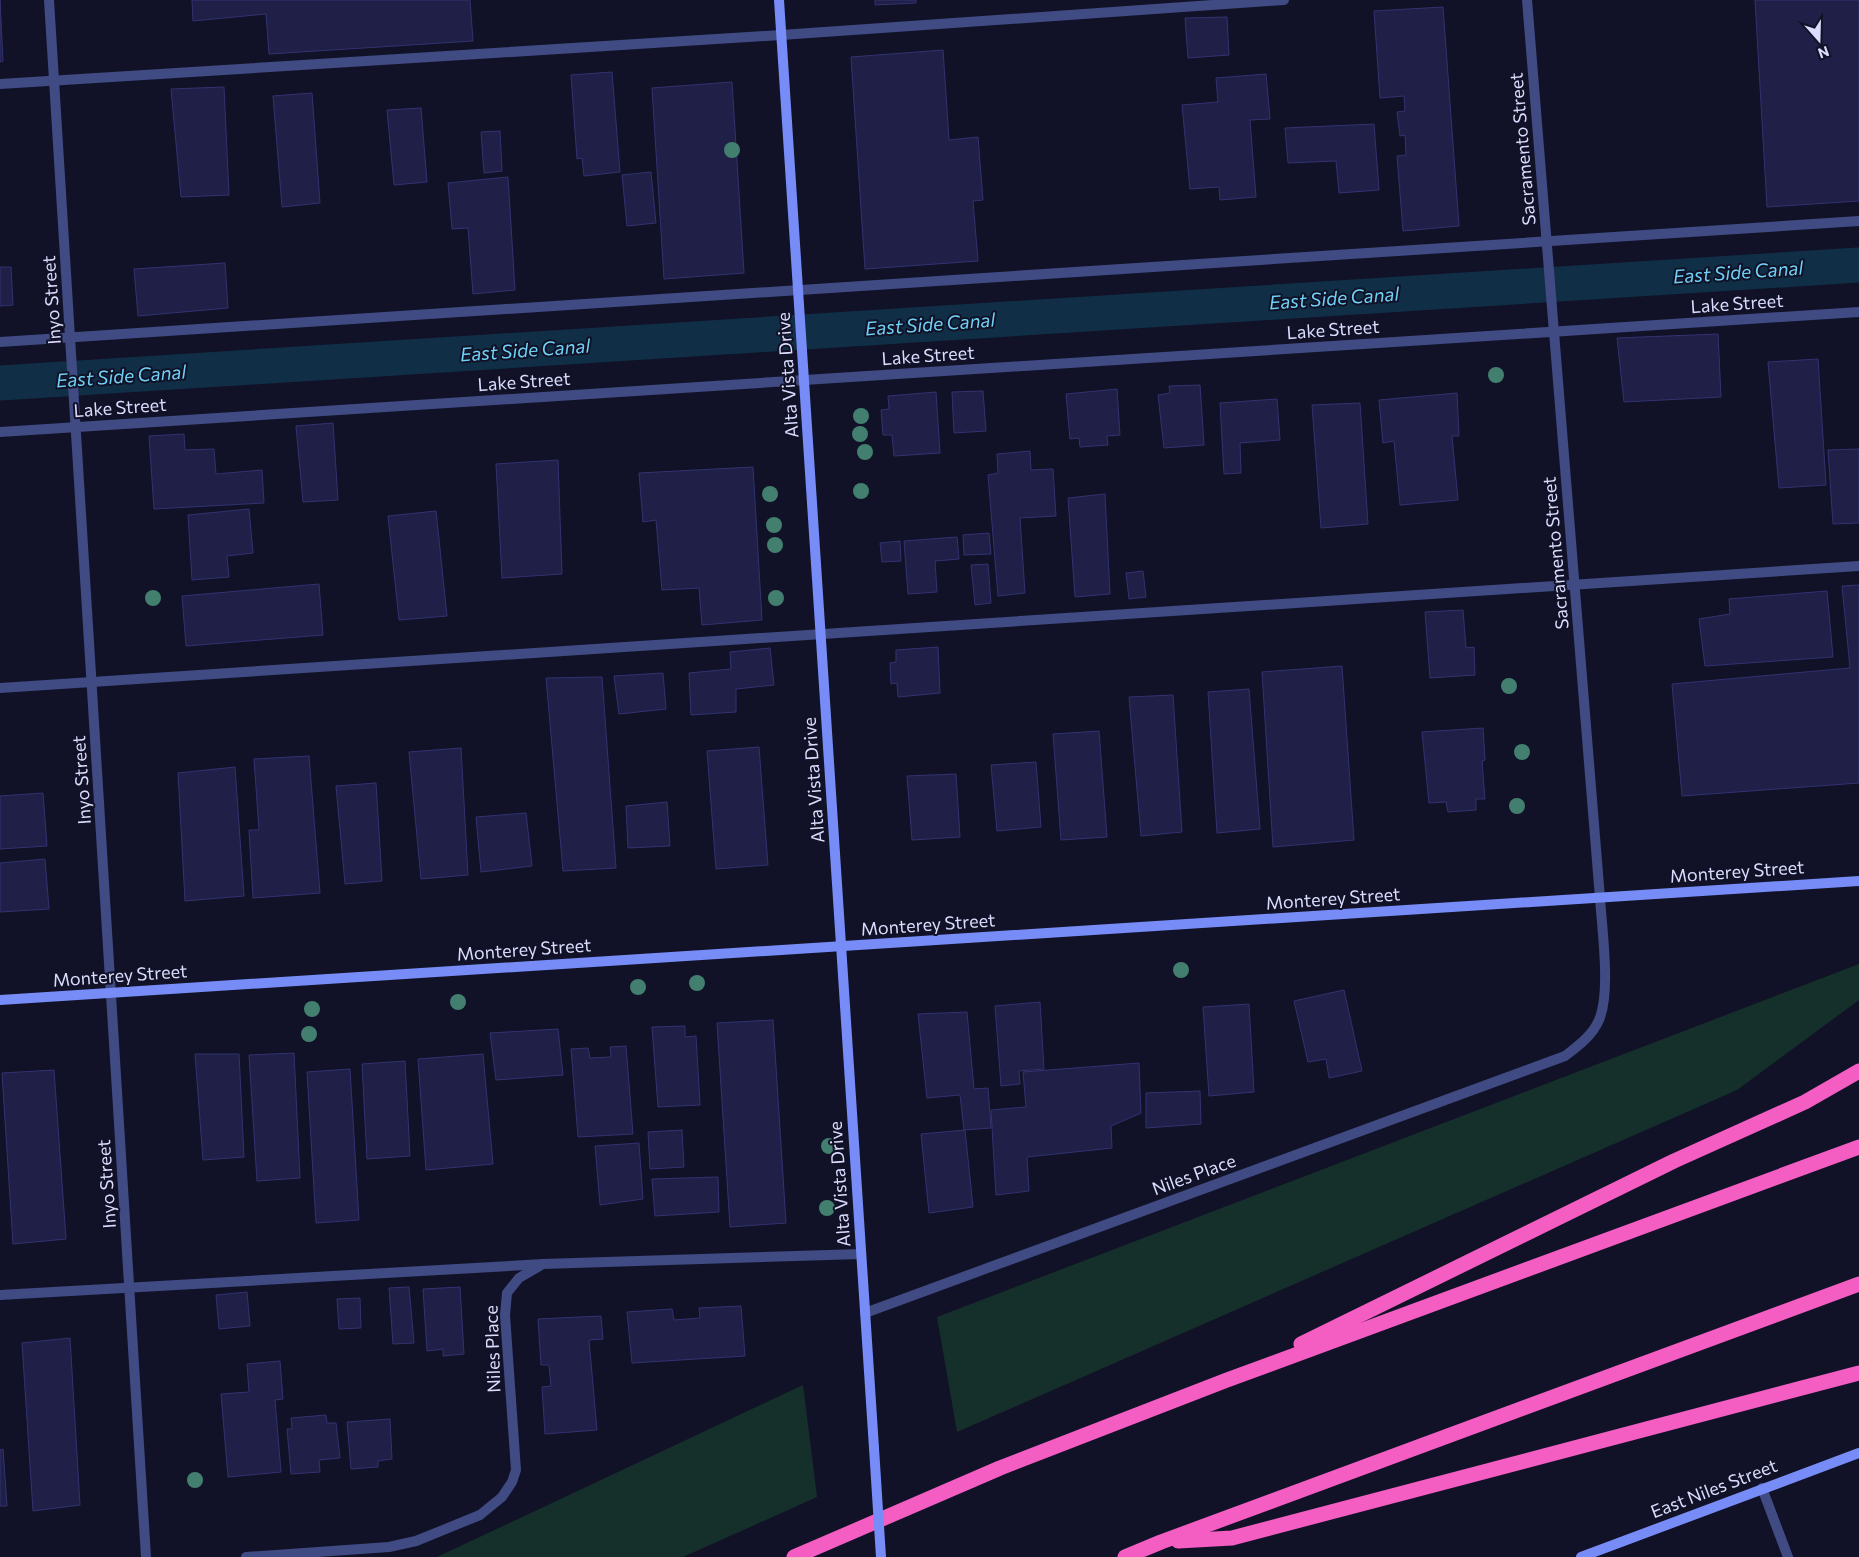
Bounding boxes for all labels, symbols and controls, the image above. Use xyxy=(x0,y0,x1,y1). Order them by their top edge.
north arrow xyxy=(1794,15,1844,65)
text: N xyxy=(1816,43,1831,62)
street label: Sacramento Street xyxy=(1504,72,1540,226)
street label: Inyo Street xyxy=(37,255,65,345)
water label: East Side Canal xyxy=(1672,255,1805,288)
water label: East Side Canal xyxy=(1268,281,1401,314)
street label: Lake Street xyxy=(1690,289,1784,317)
water label: East Side Canal xyxy=(864,307,997,340)
street label: Alta Vista Drive xyxy=(772,311,802,439)
street label: Lake Street xyxy=(1286,315,1380,343)
water label: East Side Canal xyxy=(459,333,592,366)
street label: Lake Street xyxy=(881,341,975,369)
water label: East Side Canal xyxy=(55,359,188,392)
street label: Lake Street xyxy=(477,367,571,395)
street label: Lake Street xyxy=(73,393,167,421)
street label: Sacramento Street xyxy=(1537,476,1573,630)
street label: Alta Vista Drive xyxy=(798,716,828,844)
street label: Inyo Street xyxy=(67,735,95,825)
street label: Monterey Street xyxy=(1669,855,1805,887)
street label: Monterey Street xyxy=(1265,882,1401,914)
street label: Monterey Street xyxy=(860,908,996,940)
street label: Monterey Street xyxy=(456,933,592,965)
street label: Monterey Street xyxy=(52,959,188,991)
street label: Alta Vista Drive xyxy=(824,1120,854,1248)
street label: Inyo Street xyxy=(92,1139,120,1229)
street label: Niles Place xyxy=(1149,1149,1239,1199)
street label: Niles Place xyxy=(479,1305,505,1393)
street label: East Niles Street xyxy=(1647,1454,1780,1522)

